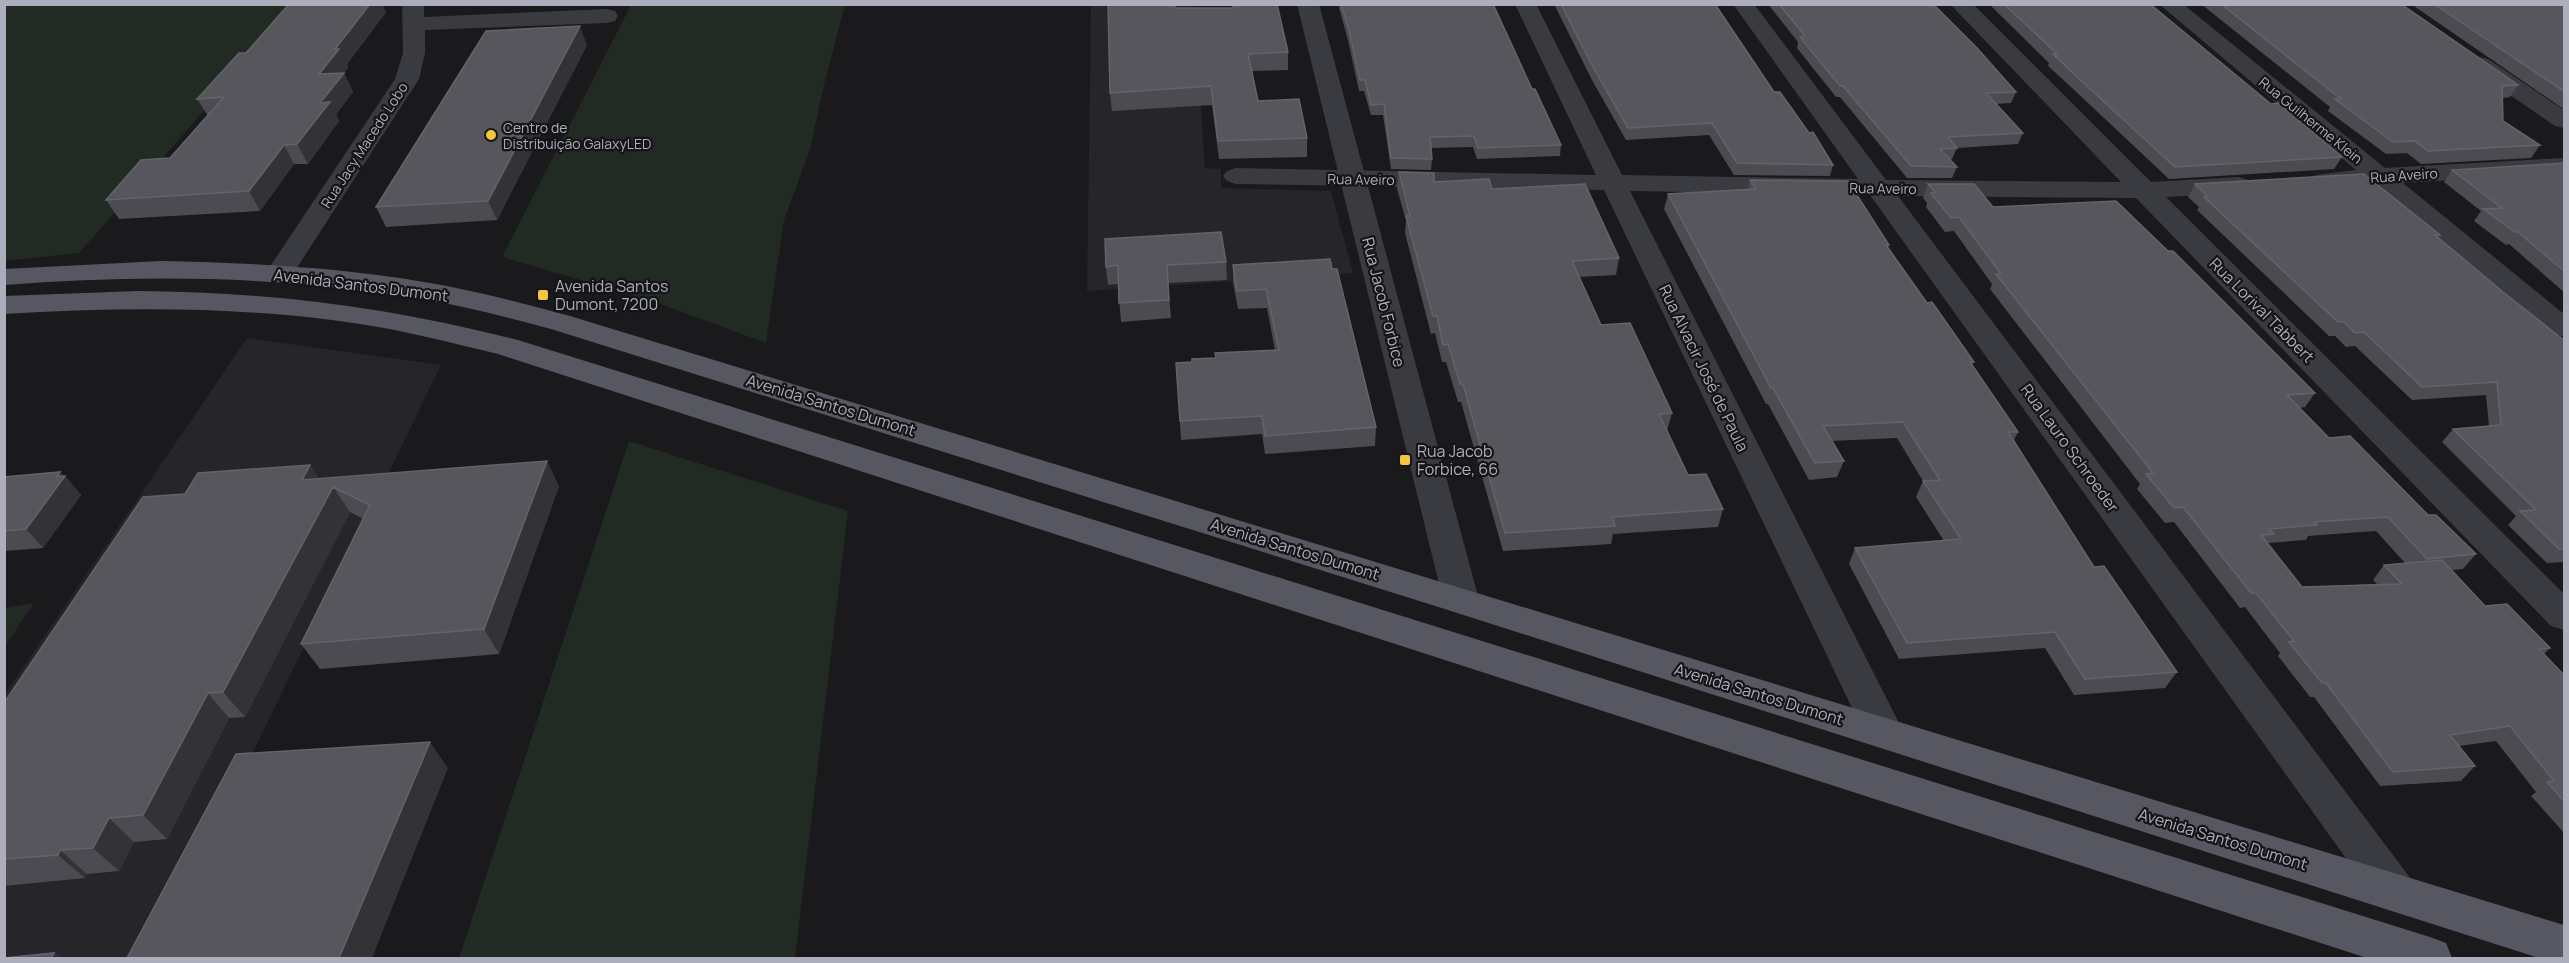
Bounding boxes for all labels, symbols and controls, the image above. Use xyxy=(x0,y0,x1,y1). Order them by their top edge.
street label: Rua Guilherme Klein xyxy=(2255,72,2367,168)
street label: Rua Jacy Macedo Lobo xyxy=(316,78,412,212)
place label: Centro de Distribuição GalaxyLED xyxy=(503,118,651,153)
marker: Centro de Distribuição GalaxyLED xyxy=(484,128,498,142)
street label: Rua Aveiro xyxy=(2370,163,2438,187)
street label: Rua Aveiro xyxy=(1327,169,1395,189)
street label: Rua Aveiro xyxy=(1849,178,1917,198)
street label: Rua Jacob Forbice xyxy=(1357,235,1411,369)
street label: Rua Lorival Tabbert xyxy=(2205,253,2319,367)
street label: Avenida Santos Dumont xyxy=(272,263,450,307)
place label: Avenida Santos Dumont, 7200 xyxy=(555,275,668,315)
street label: Rua Alvacir José de Paula xyxy=(1654,281,1754,455)
marker: Avenida Santos Dumont, 7200 xyxy=(536,288,550,302)
street label: Avenida Santos Dumont xyxy=(744,369,918,441)
street label: Rua Lauro Schroeder xyxy=(2016,379,2124,517)
place label: Rua Jacob Forbice, 66 xyxy=(1417,440,1498,480)
marker: Rua Jacob Forbice, 66 xyxy=(1398,453,1412,467)
street label: Avenida Santos Dumont xyxy=(1208,513,1382,585)
street label: Avenida Santos Dumont xyxy=(1672,658,1846,730)
street label: Avenida Santos Dumont xyxy=(2136,803,2310,875)

